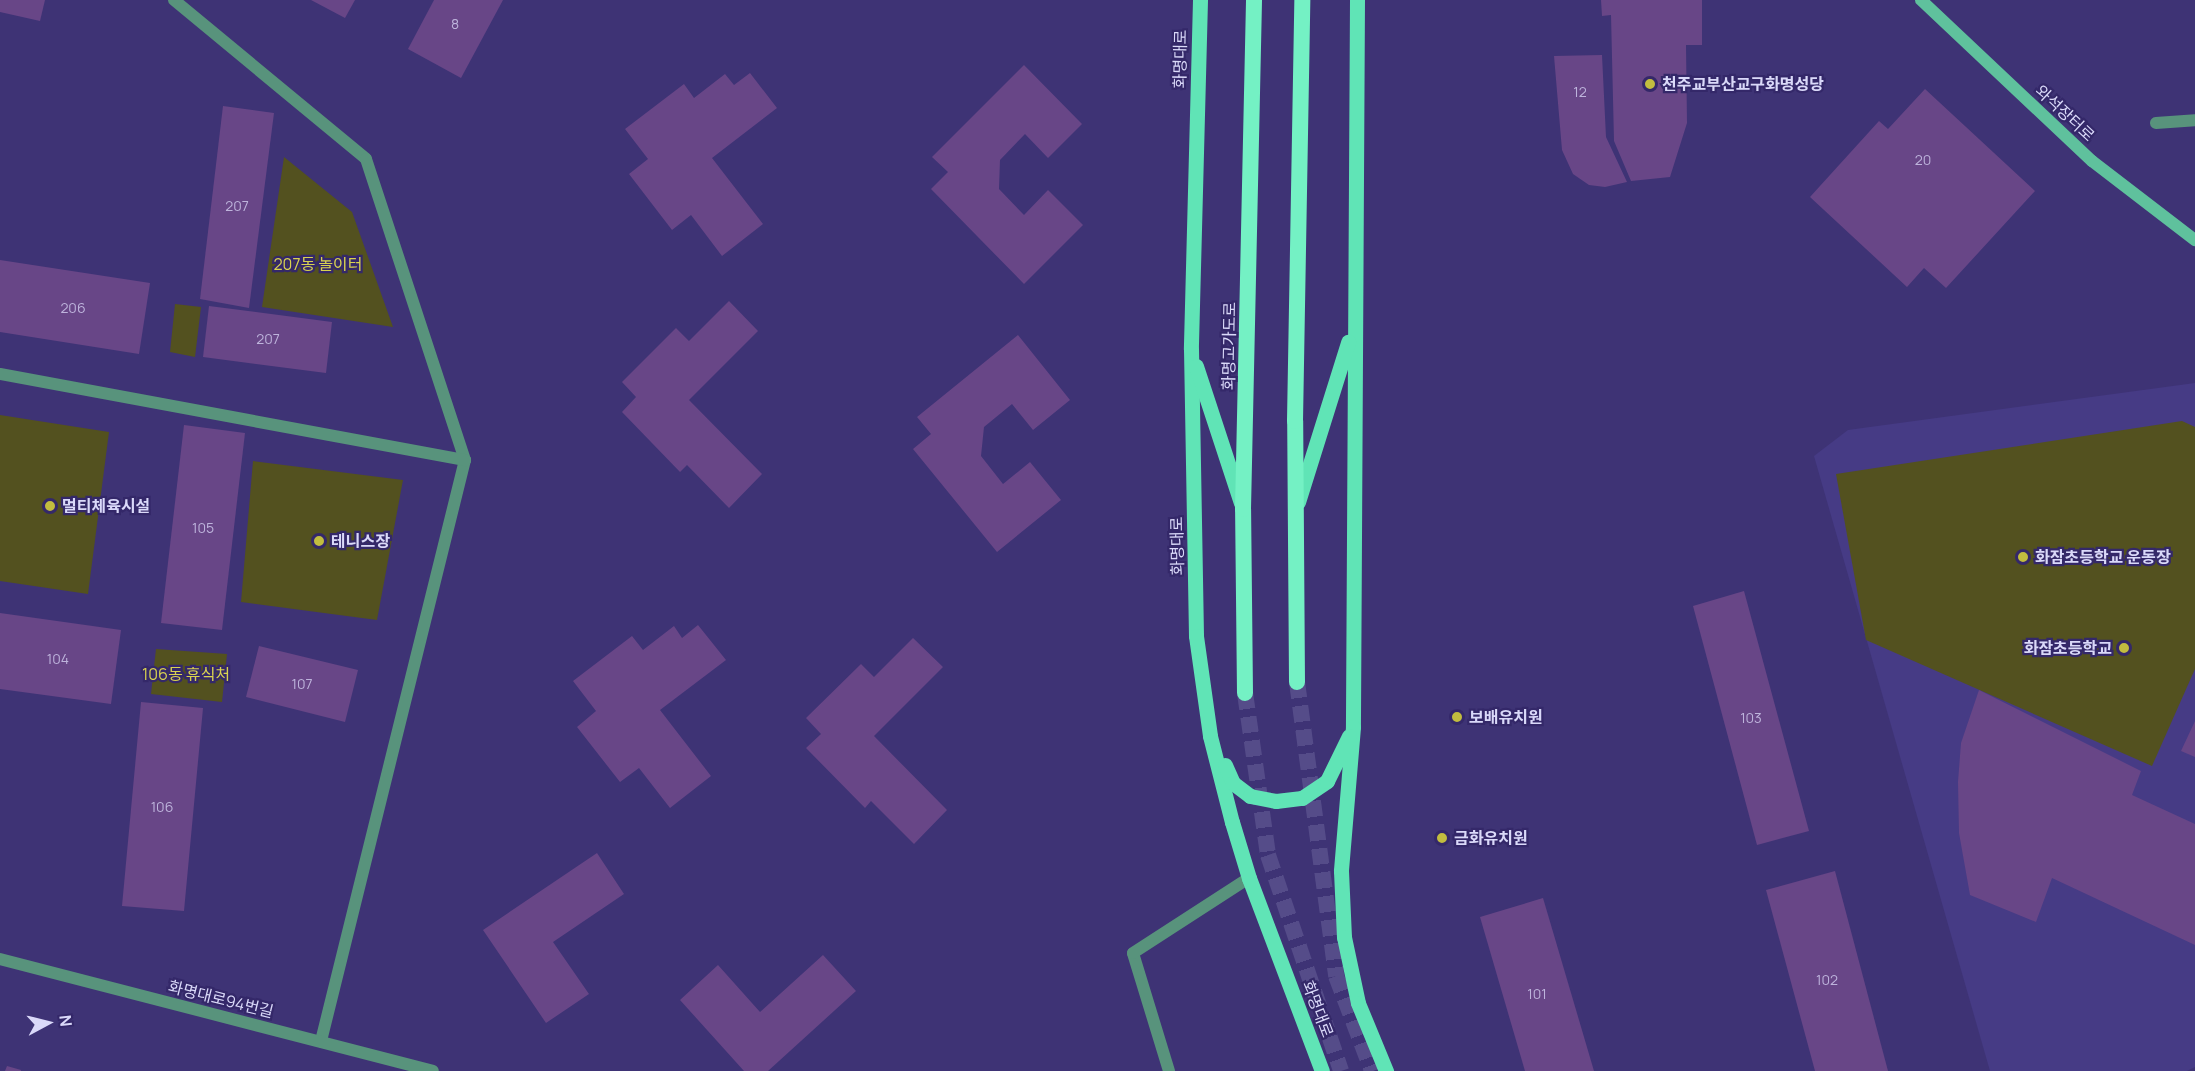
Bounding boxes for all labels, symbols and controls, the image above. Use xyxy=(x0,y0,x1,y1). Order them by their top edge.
house number: 8 xyxy=(451,16,459,32)
street label: 화명대로 xyxy=(1170,29,1190,89)
place label: 천주교부산교구화명성당 xyxy=(1662,74,1824,94)
marker: 천주교부산교구화명성당 xyxy=(1643,77,1657,91)
street label: 와석장터로 xyxy=(2032,81,2098,145)
house number: 12 xyxy=(1573,84,1587,100)
house number: 20 xyxy=(1915,152,1931,168)
house number: 207 xyxy=(225,198,249,214)
park label: 207동 놀이터 xyxy=(274,254,362,274)
house number: 206 xyxy=(60,300,86,316)
street label: 화명고가도로 xyxy=(1219,302,1239,390)
house number: 207 xyxy=(256,331,280,347)
place label: 멀티체육시설 xyxy=(62,496,150,516)
marker: 멀티체육시설 xyxy=(43,499,57,513)
street label: 화명대로 xyxy=(1167,516,1187,576)
house number: 105 xyxy=(192,520,214,536)
place label: 테니스장 xyxy=(331,531,390,551)
marker: 테니스장 xyxy=(312,534,326,548)
place label: 화잠초등학교 운동장 xyxy=(2035,547,2171,567)
marker: 화잠초등학교 운동장 xyxy=(2016,550,2030,564)
place label: 화잠초등학교 xyxy=(2024,638,2112,658)
marker: 화잠초등학교 xyxy=(2117,641,2131,655)
house number: 104 xyxy=(47,651,69,667)
park label: 106동 휴식처 xyxy=(142,664,230,684)
house number: 107 xyxy=(291,676,313,692)
place label: 보배유치원 xyxy=(1469,707,1543,727)
marker: 보배유치원 xyxy=(1450,710,1464,724)
house number: 103 xyxy=(1740,710,1762,726)
house number: 106 xyxy=(151,799,173,815)
place label: 금화유치원 xyxy=(1454,828,1528,848)
marker: 금화유치원 xyxy=(1435,831,1449,845)
house number: 102 xyxy=(1816,972,1838,988)
street label: 화명대로94번길 xyxy=(166,977,276,1021)
street label: 화명대로 xyxy=(1298,978,1338,1040)
house number: 101 xyxy=(1527,986,1547,1002)
north arrow xyxy=(18,993,78,1053)
text: N xyxy=(54,1014,77,1028)

